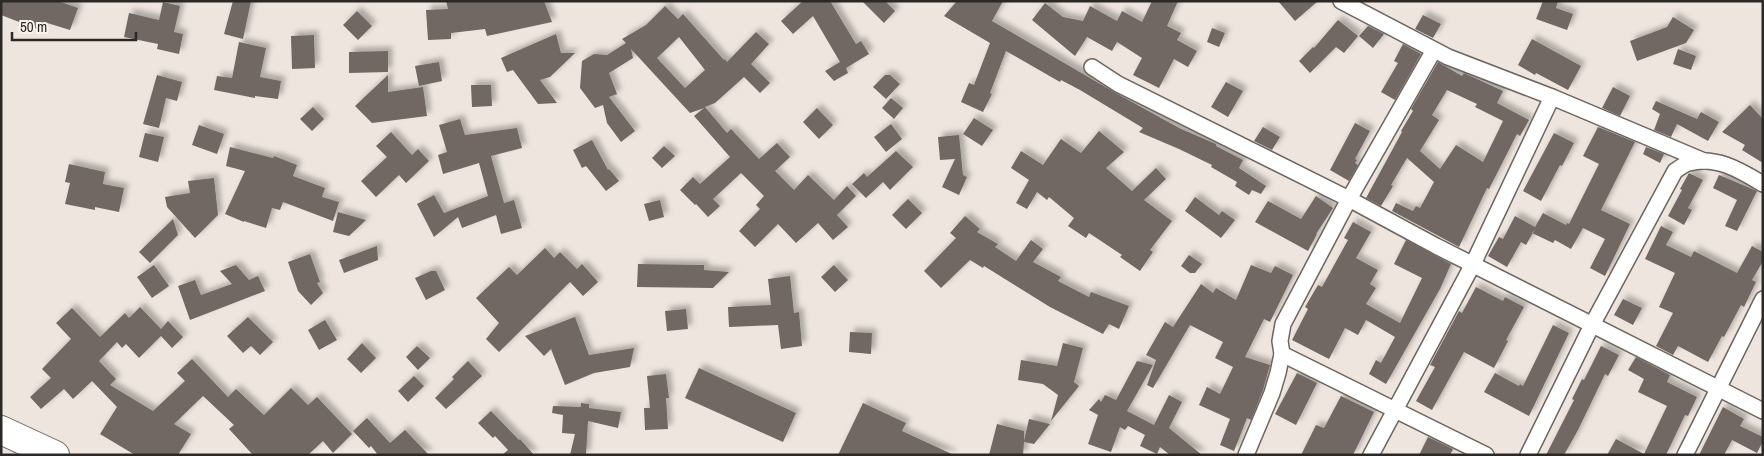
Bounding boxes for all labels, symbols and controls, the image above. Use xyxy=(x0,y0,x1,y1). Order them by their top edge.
scale bar xyxy=(12,10,136,42)
text: 50 m xyxy=(20,16,47,37)

